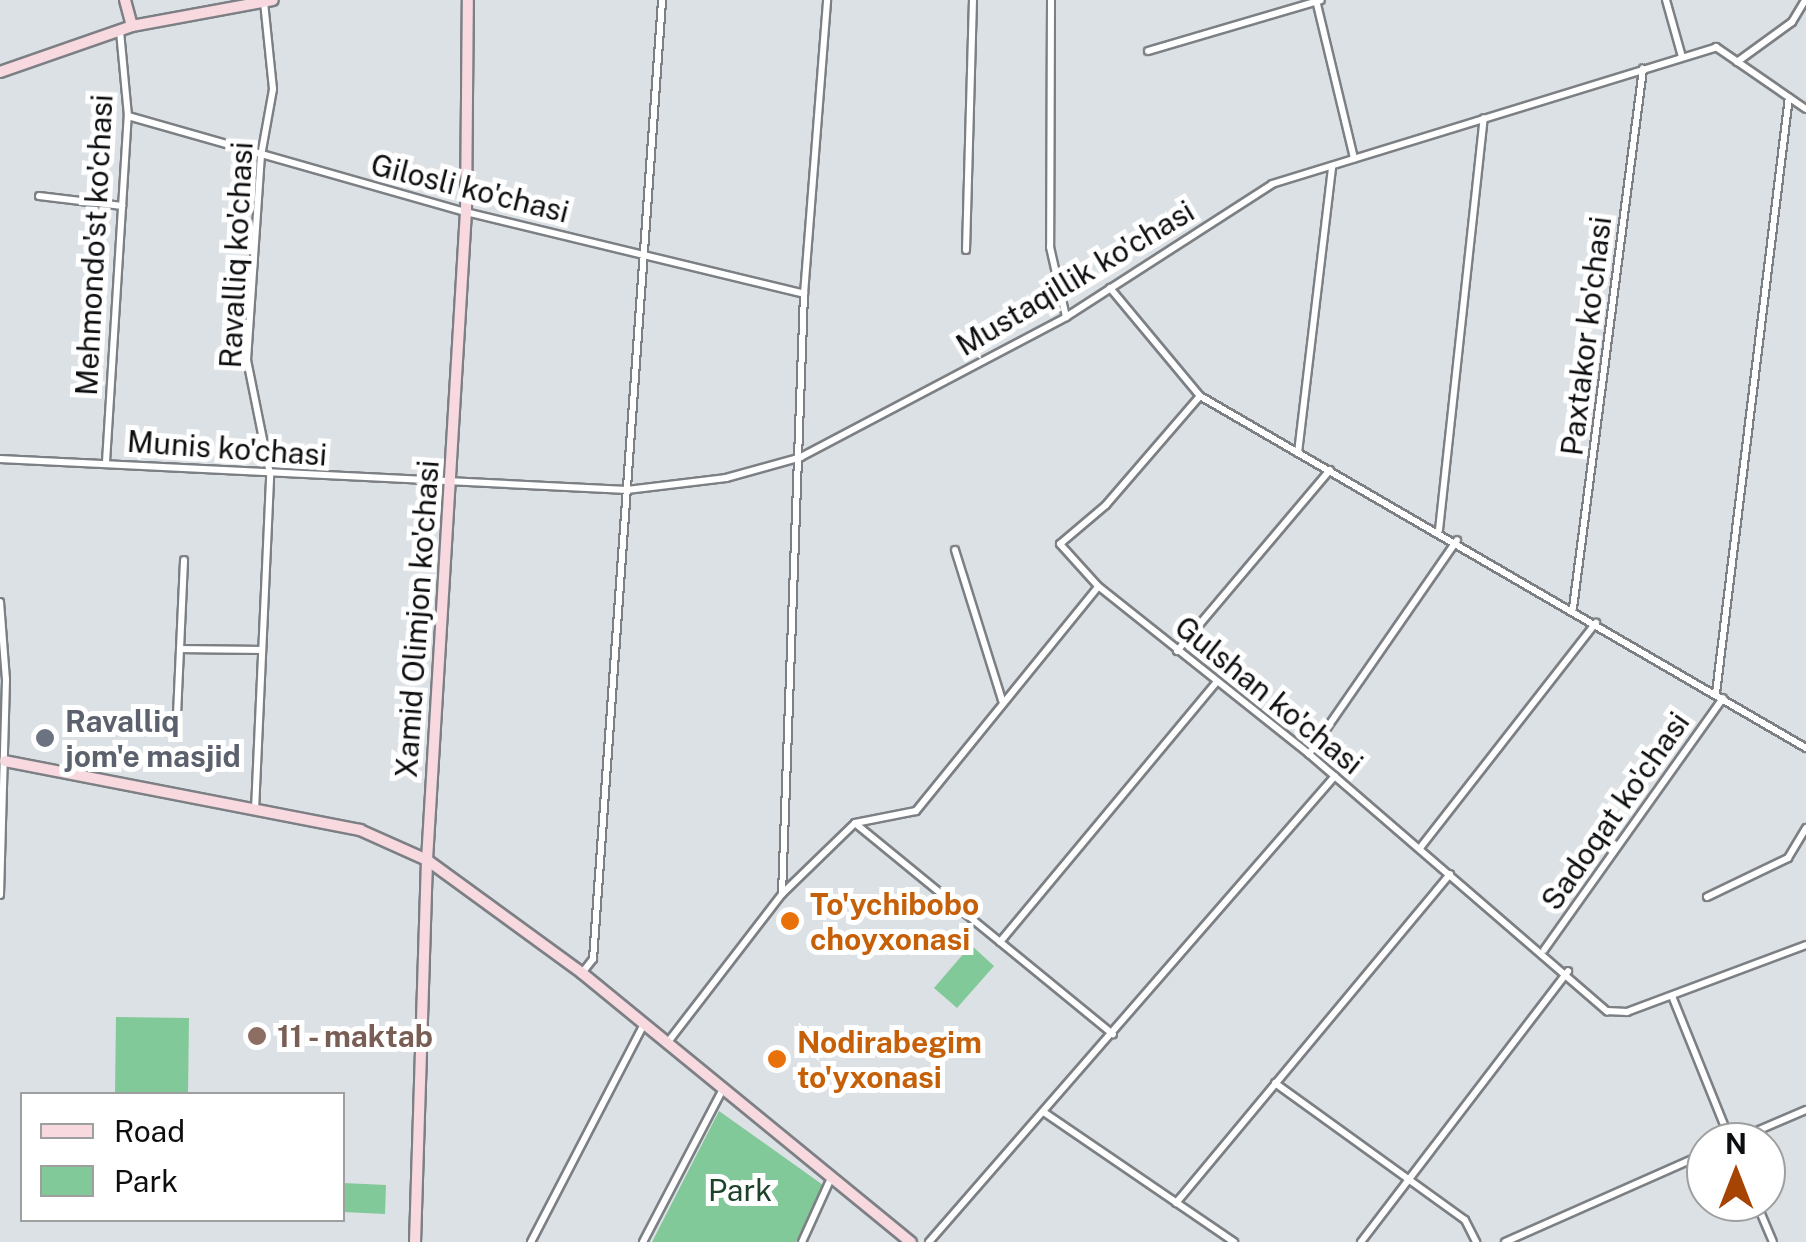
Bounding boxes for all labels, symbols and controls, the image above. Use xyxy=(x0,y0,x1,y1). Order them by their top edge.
street label: Mehmondo'st ko'chasi xyxy=(68,93,120,397)
street label: Ravalliq ko'chasi xyxy=(212,141,260,369)
street label: Gilosli ko'chasi xyxy=(367,146,573,230)
street label: Mustaqillik ko'chasi xyxy=(950,193,1200,363)
street label: Paxtakor ko'chasi xyxy=(1553,214,1619,458)
street label: Munis ko'chasi xyxy=(126,423,328,473)
street label: Xamid Olimjon ko'chasi xyxy=(388,459,446,779)
street label: Gulshan ko'chasi xyxy=(1168,608,1370,782)
place label: Ravalliq jom'e masjid xyxy=(65,703,241,774)
street label: Sadoqat ko'chasi xyxy=(1533,705,1697,917)
marker: Ravalliq jom'e masjid xyxy=(34,727,56,749)
place label: To'ychibobo choyxonasi xyxy=(810,886,979,956)
marker: To'ychibobo choyxonasi xyxy=(779,910,801,932)
place label: 11 - maktab xyxy=(277,1018,437,1054)
place label: Nodirabegim to'yxonasi xyxy=(797,1024,982,1094)
marker: 11 - maktab xyxy=(246,1025,268,1047)
marker: Nodirabegim to'yxonasi xyxy=(766,1048,788,1070)
legend xyxy=(20,1092,345,1222)
text: Road xyxy=(114,1113,185,1149)
north arrow xyxy=(1686,1122,1786,1222)
text: N xyxy=(1725,1127,1747,1160)
text: Park xyxy=(114,1163,178,1199)
park label: Park xyxy=(708,1172,772,1208)

